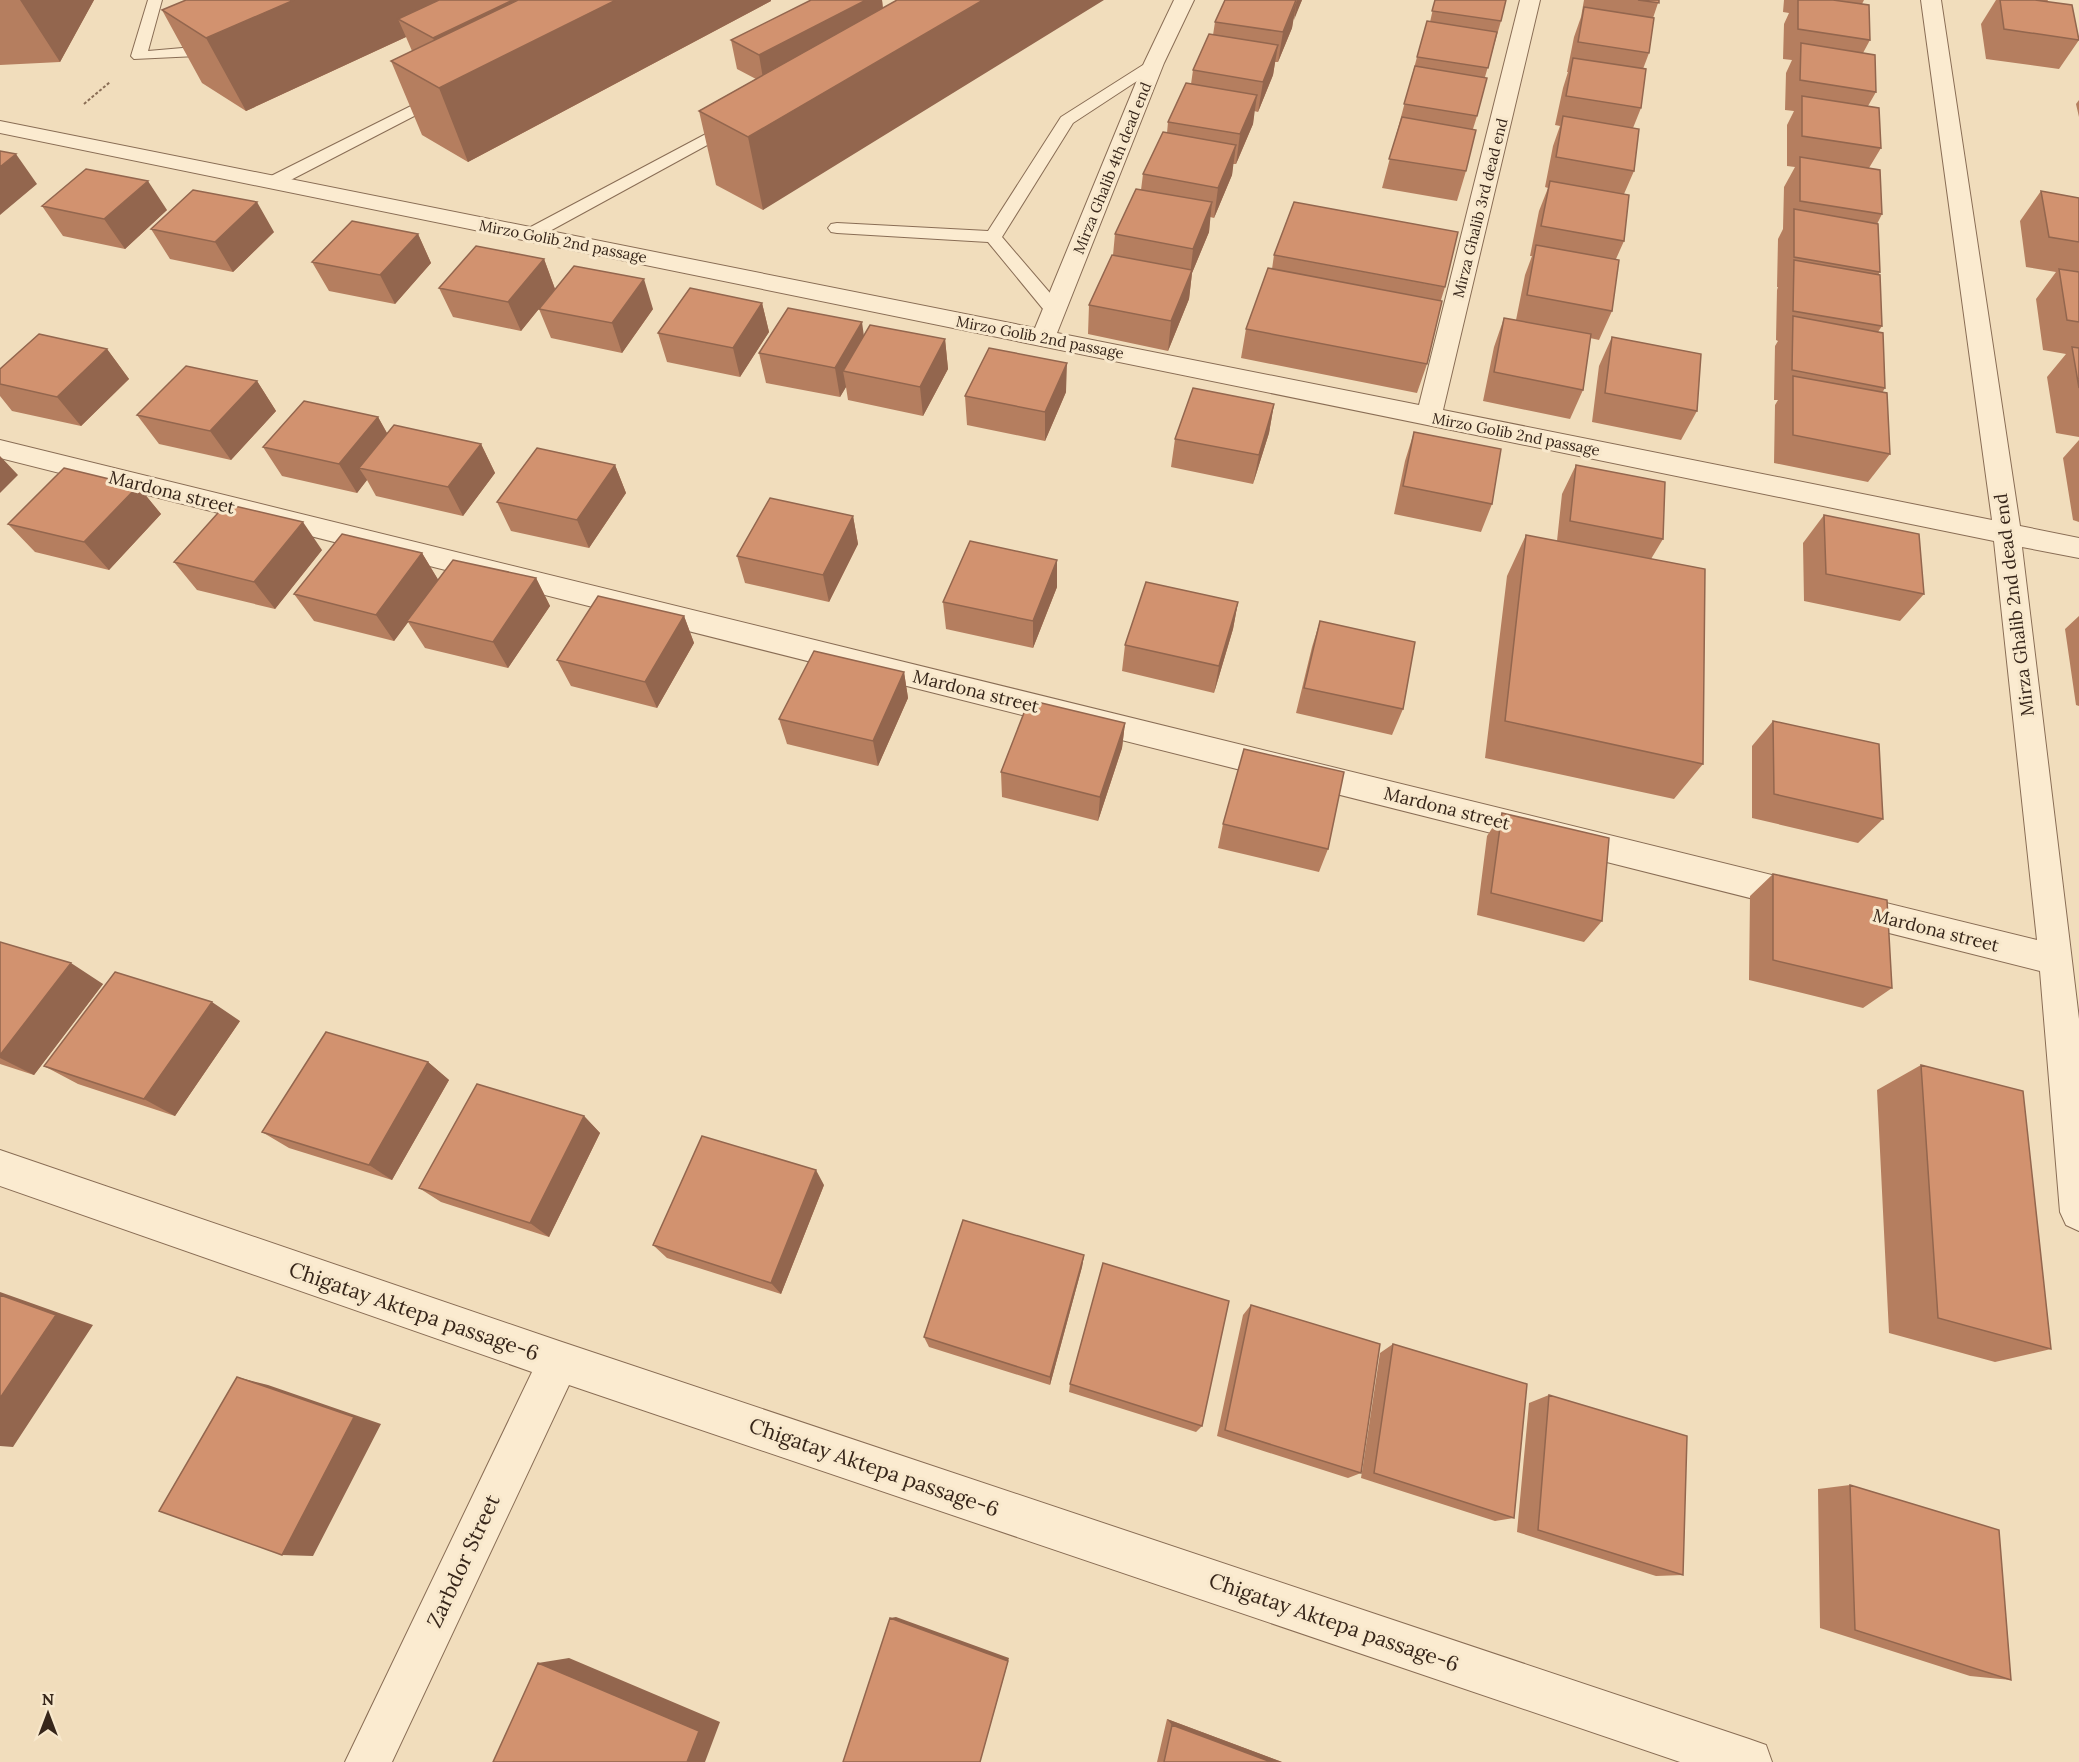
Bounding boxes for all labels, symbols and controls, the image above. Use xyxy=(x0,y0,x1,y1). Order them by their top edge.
street label: Mirza Ghalib 4th dead end xyxy=(1069,79,1155,257)
street label: Mirza Ghalib 3rd dead end xyxy=(1448,116,1512,300)
street label: Mirzo Golib 2nd passage xyxy=(477,215,649,267)
street label: Mirzo Golib 2nd passage xyxy=(954,311,1126,363)
street label: Mirzo Golib 2nd passage xyxy=(1430,408,1602,460)
street label: Mardona street xyxy=(107,465,237,519)
street label: Mirza Ghalib 2nd dead end xyxy=(1989,492,2039,718)
street label: Mardona street xyxy=(911,664,1041,718)
street label: Mardona street xyxy=(1382,781,1512,835)
street label: Mardona street xyxy=(1871,903,2001,957)
street label: Chigatay Aktepa passage-6 xyxy=(285,1255,543,1367)
street label: Chigatay Aktepa passage-6 xyxy=(745,1411,1003,1523)
street label: Zarbdor Street xyxy=(420,1489,506,1632)
street label: Chigatay Aktepa passage-6 xyxy=(1205,1566,1463,1678)
north arrow xyxy=(18,1684,78,1744)
text: N xyxy=(42,1689,54,1709)

